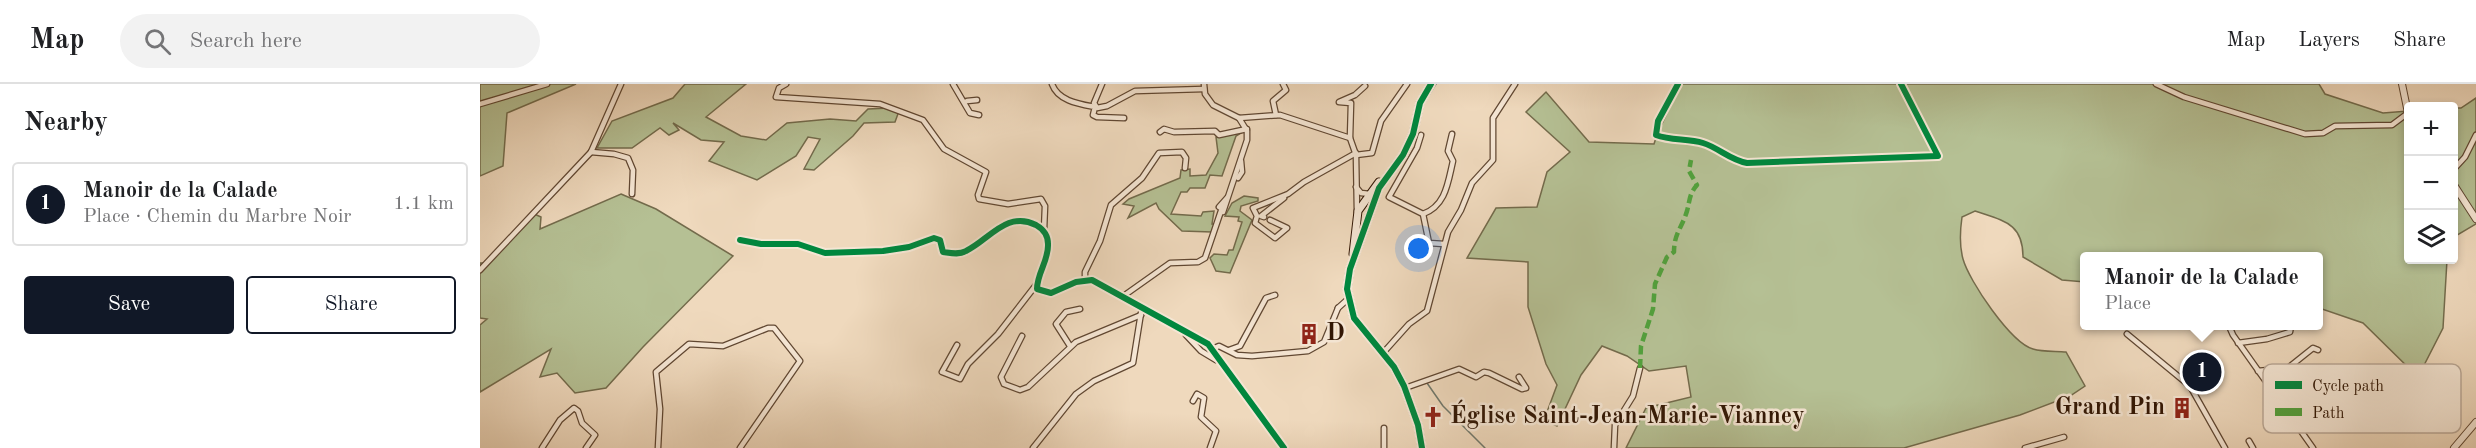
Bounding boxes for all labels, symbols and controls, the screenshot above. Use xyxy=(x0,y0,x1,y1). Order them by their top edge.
search box xyxy=(120,14,540,68)
icon: search xyxy=(141,25,174,58)
text: Map xyxy=(30,27,84,55)
text: Search here xyxy=(189,30,302,52)
text: Map xyxy=(2226,30,2265,51)
text: Layers xyxy=(2298,30,2360,51)
text: Share xyxy=(2393,30,2446,51)
map controls xyxy=(2404,102,2458,264)
button: + xyxy=(2404,102,2458,156)
text: Nearby xyxy=(24,110,108,136)
button: − xyxy=(2404,156,2458,210)
text: Manoir de la Calade xyxy=(83,180,278,202)
text: 1 xyxy=(40,194,51,214)
text: 1.1 km xyxy=(393,194,454,214)
text: Place · Chemin du Marbre Noir xyxy=(83,207,351,227)
button: layers xyxy=(2404,210,2458,264)
your location xyxy=(1404,234,1433,263)
popup xyxy=(2080,252,2323,330)
text: Manoir de la Calade xyxy=(2104,267,2299,289)
button: Save xyxy=(24,276,234,334)
button: Share xyxy=(246,276,456,334)
text: Place xyxy=(2104,294,2151,314)
building icon: D xyxy=(1297,322,1321,346)
place label: D xyxy=(1326,322,1345,346)
pin: 1 xyxy=(2182,350,2222,394)
legend xyxy=(2263,364,2461,433)
text: Cycle path xyxy=(2312,379,2384,395)
place label: Grand Pin xyxy=(2055,396,2165,420)
building icon: Grand Pin xyxy=(2170,396,2194,420)
place label: Église Saint-Jean-Marie-Vianney xyxy=(1450,399,1805,429)
church icon: Église Saint-Jean-Marie-Vianney xyxy=(1421,405,1445,429)
text: Path xyxy=(2312,406,2345,422)

